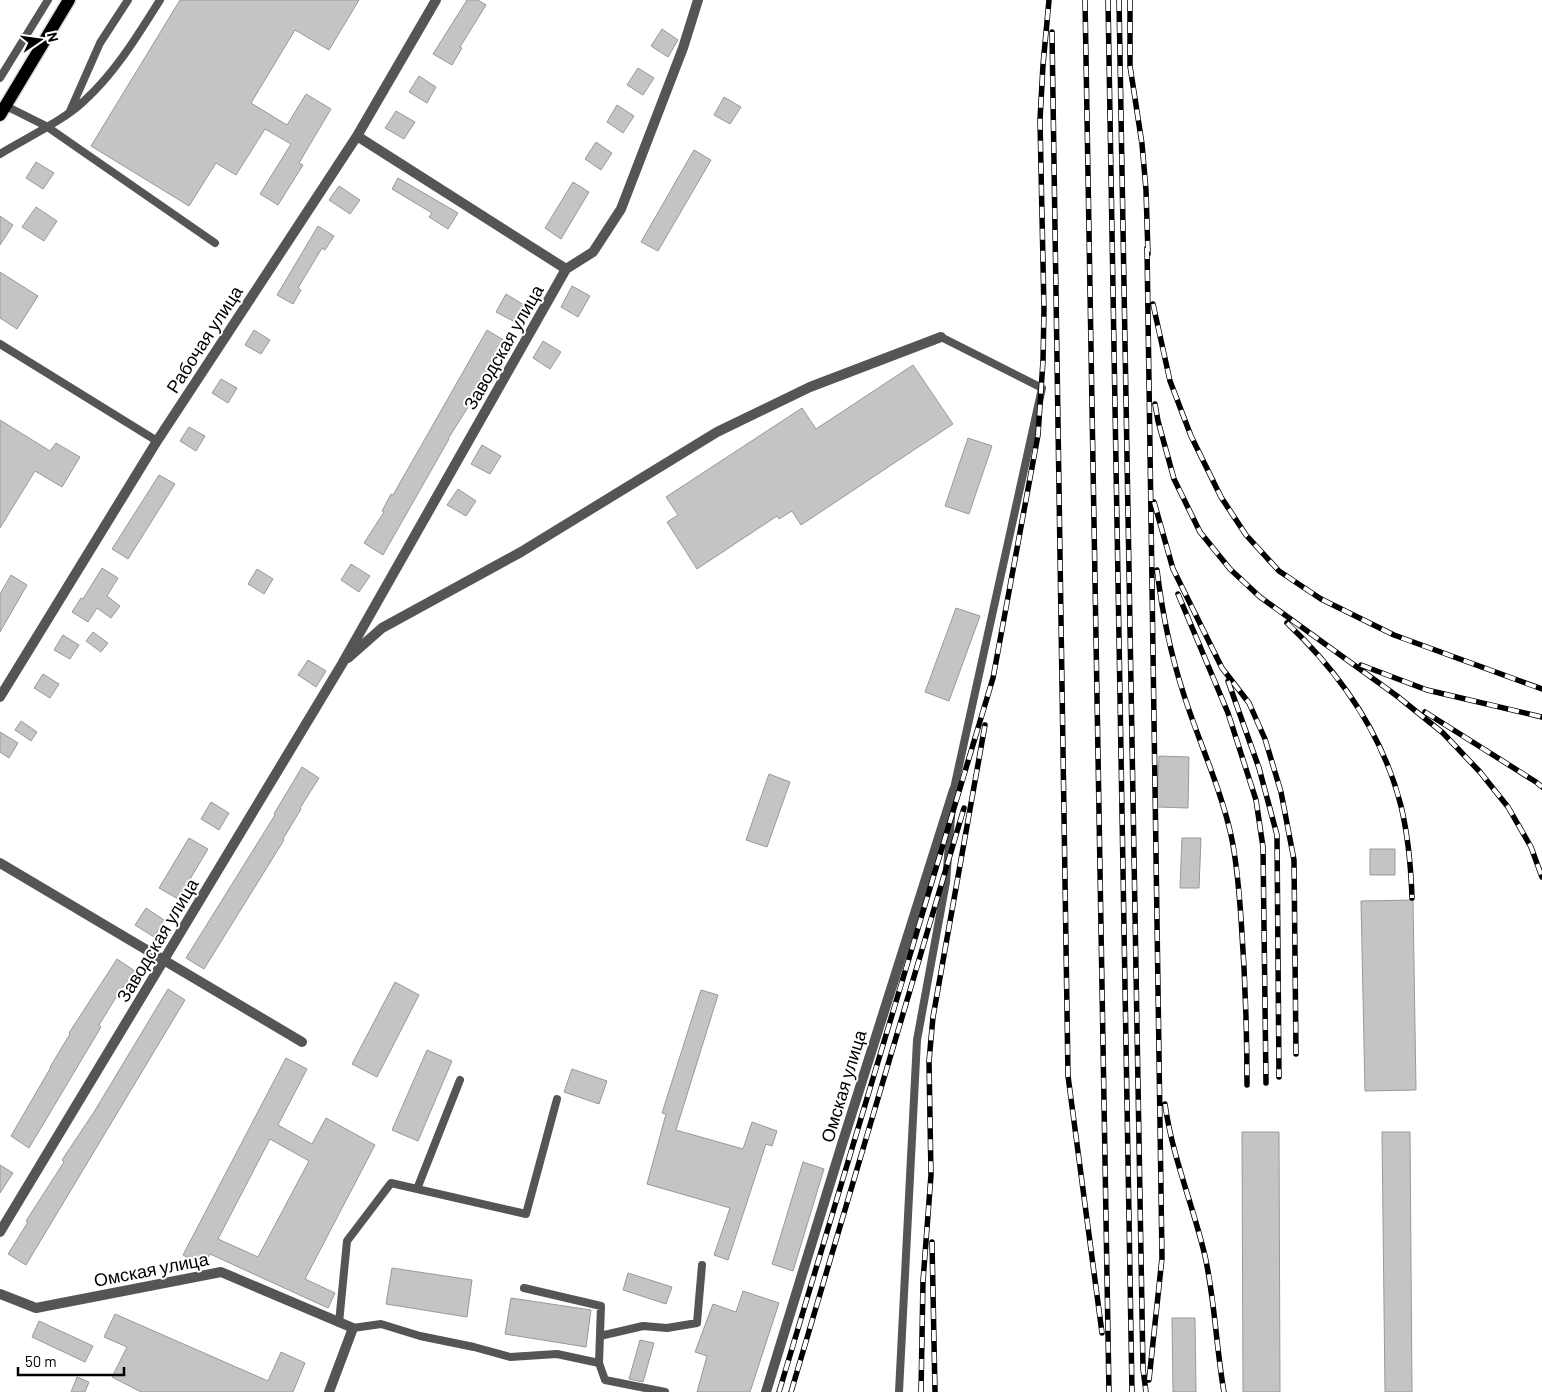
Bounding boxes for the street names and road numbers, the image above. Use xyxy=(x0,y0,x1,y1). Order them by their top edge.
street label: Рабочая улица xyxy=(161,280,247,397)
street label: Заводская улица xyxy=(458,280,548,413)
street label: Заводская улица xyxy=(111,873,203,1006)
street label: Омская улица xyxy=(815,1026,871,1145)
street label: Омская улица xyxy=(92,1247,211,1291)

